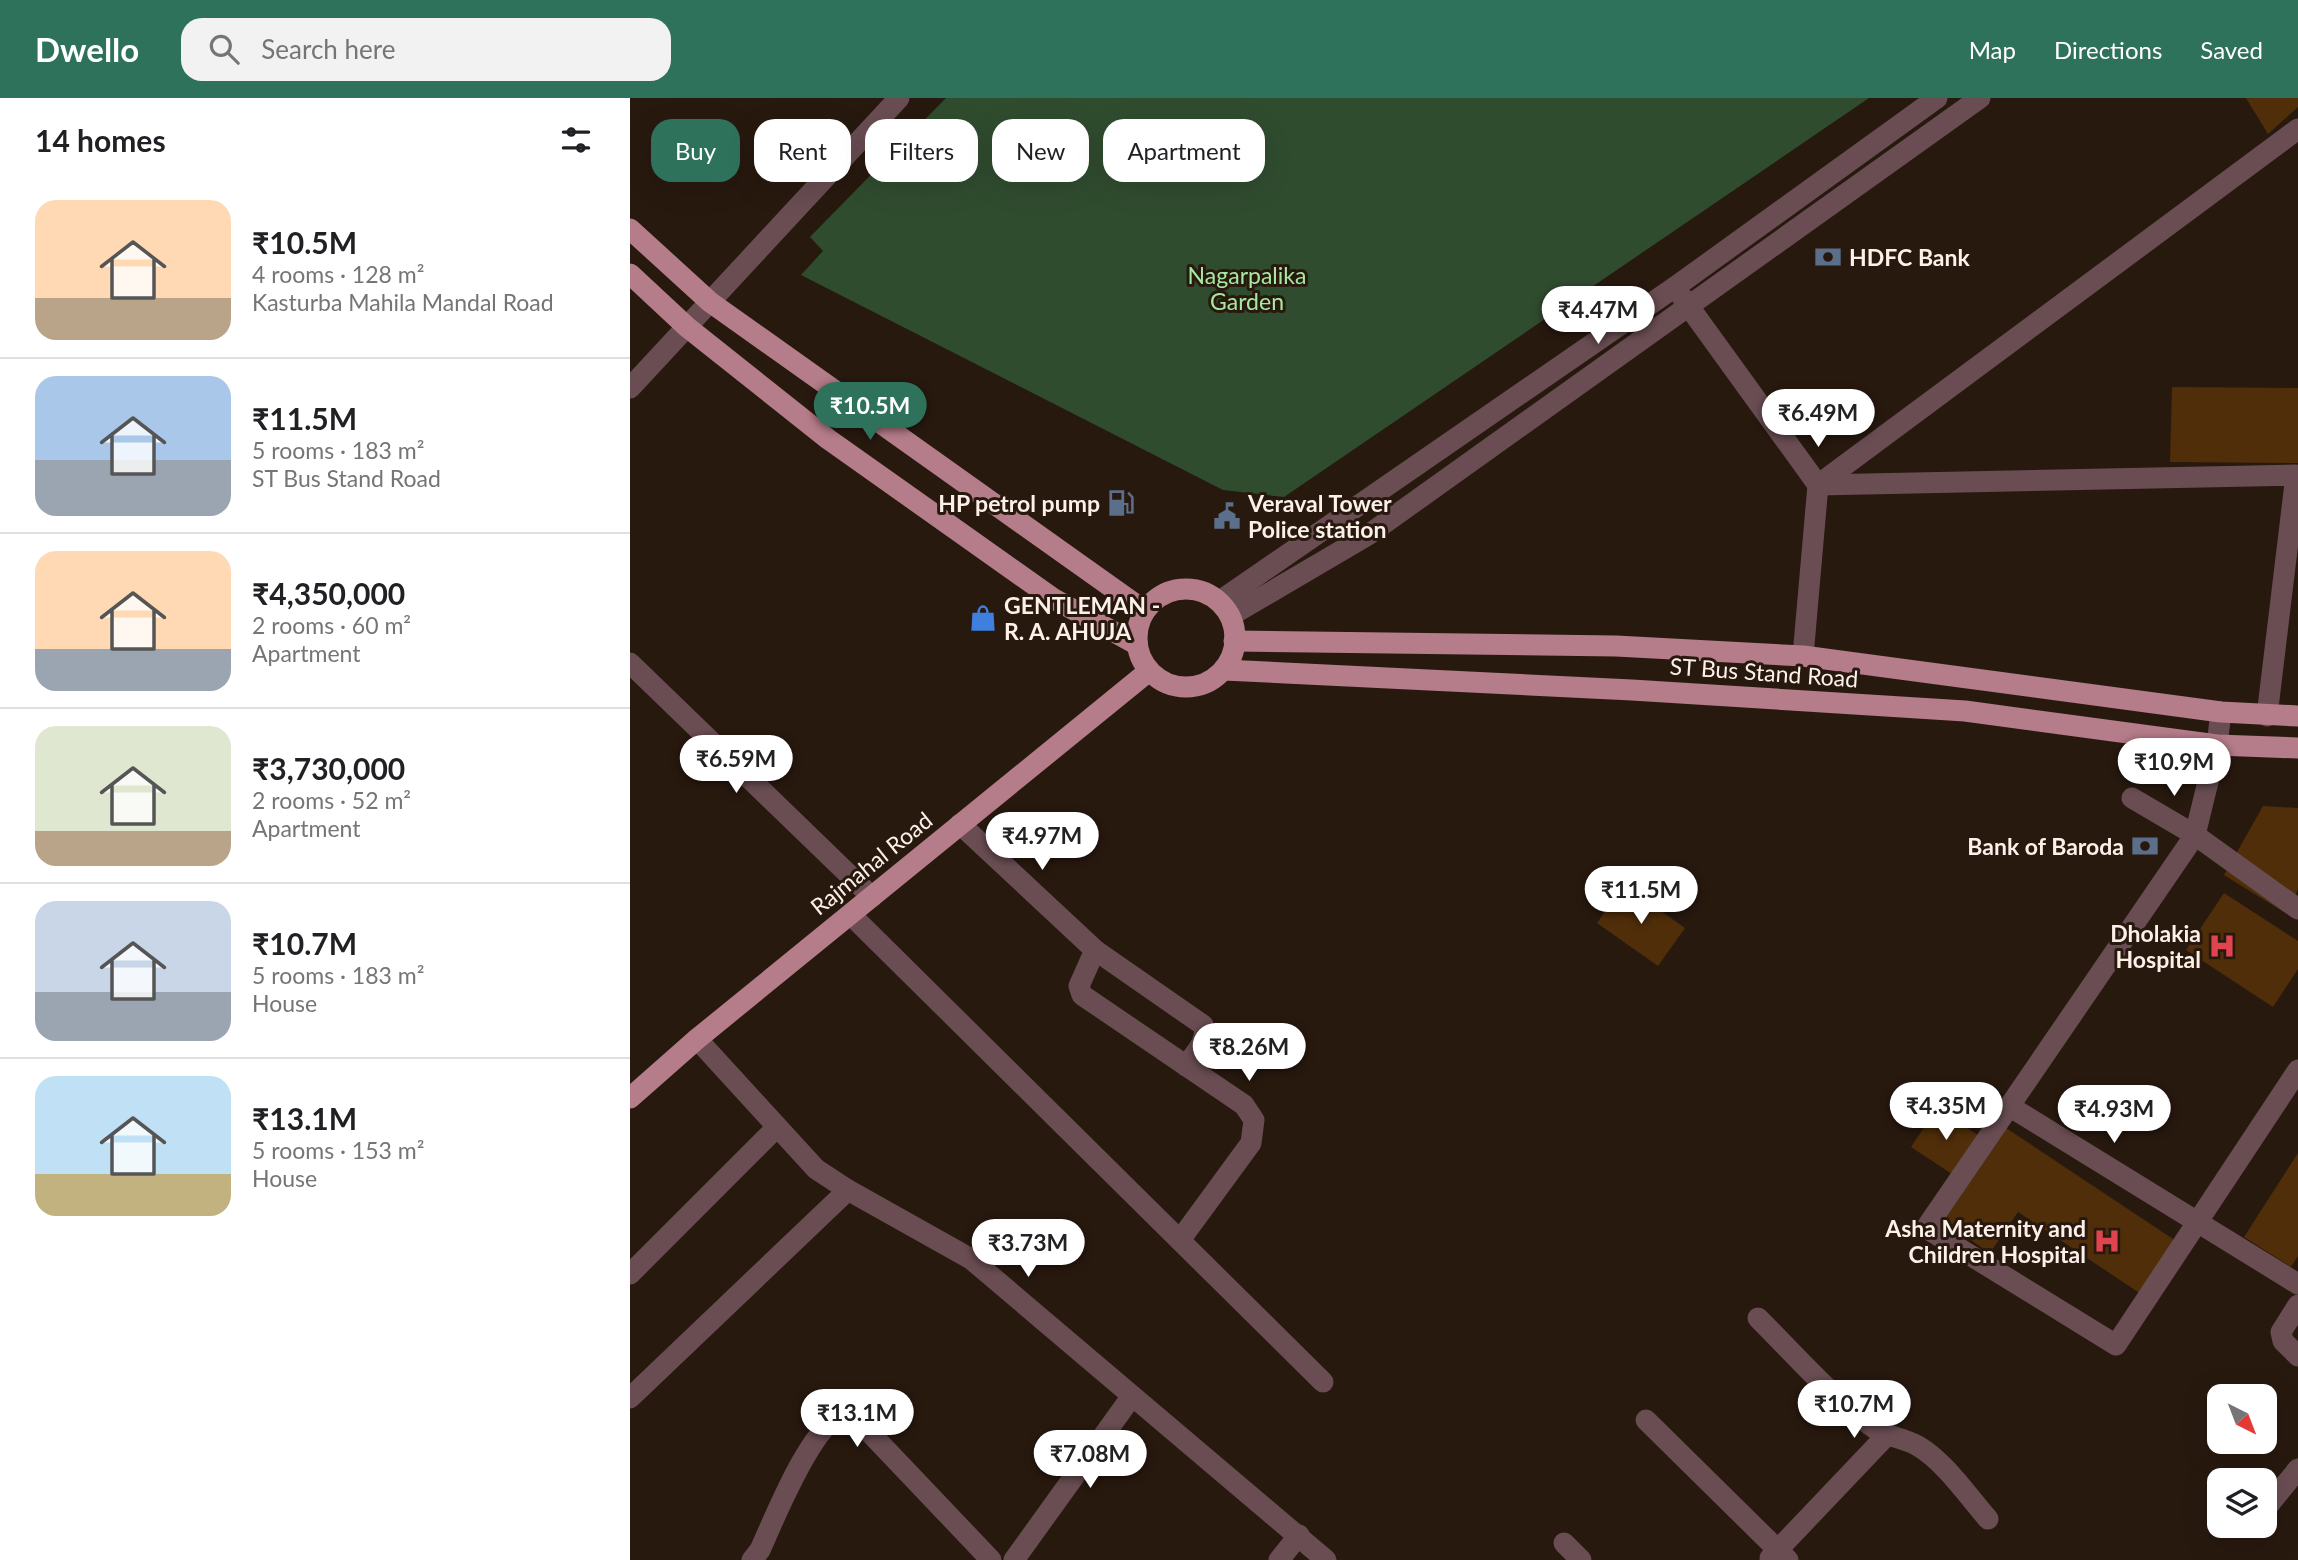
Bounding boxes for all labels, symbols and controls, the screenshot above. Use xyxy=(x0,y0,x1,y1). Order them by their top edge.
search box xyxy=(181,18,671,81)
text: Dwello xyxy=(35,29,139,69)
icon: search xyxy=(205,30,243,68)
text: Search here xyxy=(261,33,395,65)
text: Map xyxy=(1969,35,2016,64)
text: Directions xyxy=(2054,35,2162,64)
text: Saved xyxy=(2200,35,2263,64)
chip: Buy xyxy=(651,119,740,182)
chip: Rent xyxy=(754,119,851,182)
chip: Filters xyxy=(865,119,978,182)
chip: New xyxy=(992,119,1089,182)
chip: Apartment xyxy=(1103,119,1265,182)
icon: filters xyxy=(557,121,595,159)
text: 14 homes xyxy=(35,122,166,158)
text: ₹10.5M xyxy=(252,224,357,260)
icon: home xyxy=(91,228,175,312)
bank icon: HDFC Bank xyxy=(1813,242,1843,272)
place label: HDFC Bank xyxy=(1849,243,1970,271)
text: 4 rooms · 128 m² xyxy=(252,260,424,288)
park label: Nagarpalika Garden xyxy=(1188,261,1306,315)
pin: ₹4.47M xyxy=(1541,286,1655,346)
text: Kasturba Mahila Mandal Road xyxy=(252,288,554,316)
text: ₹4.47M xyxy=(1558,295,1638,323)
pin: ₹10.5M xyxy=(813,382,927,442)
pin: ₹6.49M xyxy=(1761,390,1875,449)
text: ₹10.5M xyxy=(830,391,910,419)
text: ₹6.49M xyxy=(1778,398,1858,426)
text: ₹11.5M xyxy=(252,400,357,436)
icon: home xyxy=(91,404,175,488)
text: 5 rooms · 183 m² xyxy=(252,436,424,464)
text: ST Bus Stand Road xyxy=(252,464,441,492)
fuel station icon: HP petrol pump xyxy=(1106,488,1136,518)
place label: HP petrol pump xyxy=(938,489,1100,517)
place label: Veraval Tower Police station xyxy=(1247,489,1392,543)
public building icon: Veraval Tower Police station xyxy=(1212,501,1242,531)
text: ₹4,350,000 xyxy=(252,575,405,611)
icon: home xyxy=(91,579,175,663)
place label: GENTLEMAN - R. A. AHUJA xyxy=(1004,591,1160,645)
shop icon: GENTLEMAN - R. A. AHUJA xyxy=(968,603,998,633)
text: 2 rooms · 60 m² xyxy=(252,611,411,639)
text: Apartment xyxy=(252,639,360,667)
street label: ST Bus Stand Road xyxy=(1669,651,1859,693)
pin: ₹6.59M xyxy=(679,736,793,795)
pin: ₹10.9M xyxy=(2117,738,2231,798)
text: ₹6.59M xyxy=(696,744,776,772)
text: ₹10.9M xyxy=(2134,747,2214,775)
text: ₹3,730,000 xyxy=(252,750,405,786)
icon: home xyxy=(91,754,175,838)
text: 2 rooms · 52 m² xyxy=(252,786,411,814)
street label: Rajmahal Road xyxy=(805,806,937,920)
pin: ₹4.97M xyxy=(985,812,1099,872)
text: Apartment xyxy=(252,814,360,842)
text: ₹4.97M xyxy=(1002,821,1082,849)
bank icon: Bank of Baroda xyxy=(2130,831,2160,861)
place label: Bank of Baroda xyxy=(1967,832,2124,860)
pin: ₹11.5M xyxy=(1584,866,1698,926)
text: ₹11.5M xyxy=(1601,875,1681,903)
place label: Dholakia Hospital xyxy=(2110,919,2201,973)
text: ₹10.7M xyxy=(252,925,357,961)
icon: home xyxy=(91,929,175,1013)
hospital icon: Dholakia Hospital xyxy=(2207,931,2237,961)
text: 5 rooms · 183 m² xyxy=(252,961,424,989)
text: House xyxy=(252,989,317,1017)
pin: ₹8.26M xyxy=(1192,1024,1306,1083)
text: ₹8.26M xyxy=(1209,1032,1289,1060)
pin: ₹4.35M xyxy=(1889,1082,2003,1142)
pin: ₹4.93M xyxy=(2057,1086,2171,1145)
text: ₹4.35M xyxy=(1906,1091,1986,1119)
text: ₹4.93M xyxy=(2074,1094,2154,1122)
text: ₹13.1M xyxy=(252,1100,357,1136)
icon: home xyxy=(91,1104,175,1188)
text: 5 rooms · 153 m² xyxy=(252,1136,424,1164)
text: House xyxy=(252,1164,317,1192)
place label: Asha Maternity and Children Hospital xyxy=(1884,1214,2086,1268)
pin: ₹3.73M xyxy=(971,1220,1085,1279)
hospital icon: Asha Maternity and Children Hospital xyxy=(2092,1226,2122,1256)
text: ₹3.73M xyxy=(988,1228,1068,1256)
pin: ₹10.7M xyxy=(1797,1380,1911,1440)
north arrow xyxy=(2207,1384,2277,1454)
map controls xyxy=(2207,1384,2277,1538)
text: ₹10.7M xyxy=(1814,1389,1894,1417)
pin: ₹13.1M xyxy=(800,1390,914,1449)
text: ₹13.1M xyxy=(817,1398,897,1426)
pin: ₹7.08M xyxy=(1033,1430,1147,1490)
text: ₹7.08M xyxy=(1050,1439,1130,1467)
button: layers xyxy=(2207,1468,2277,1538)

